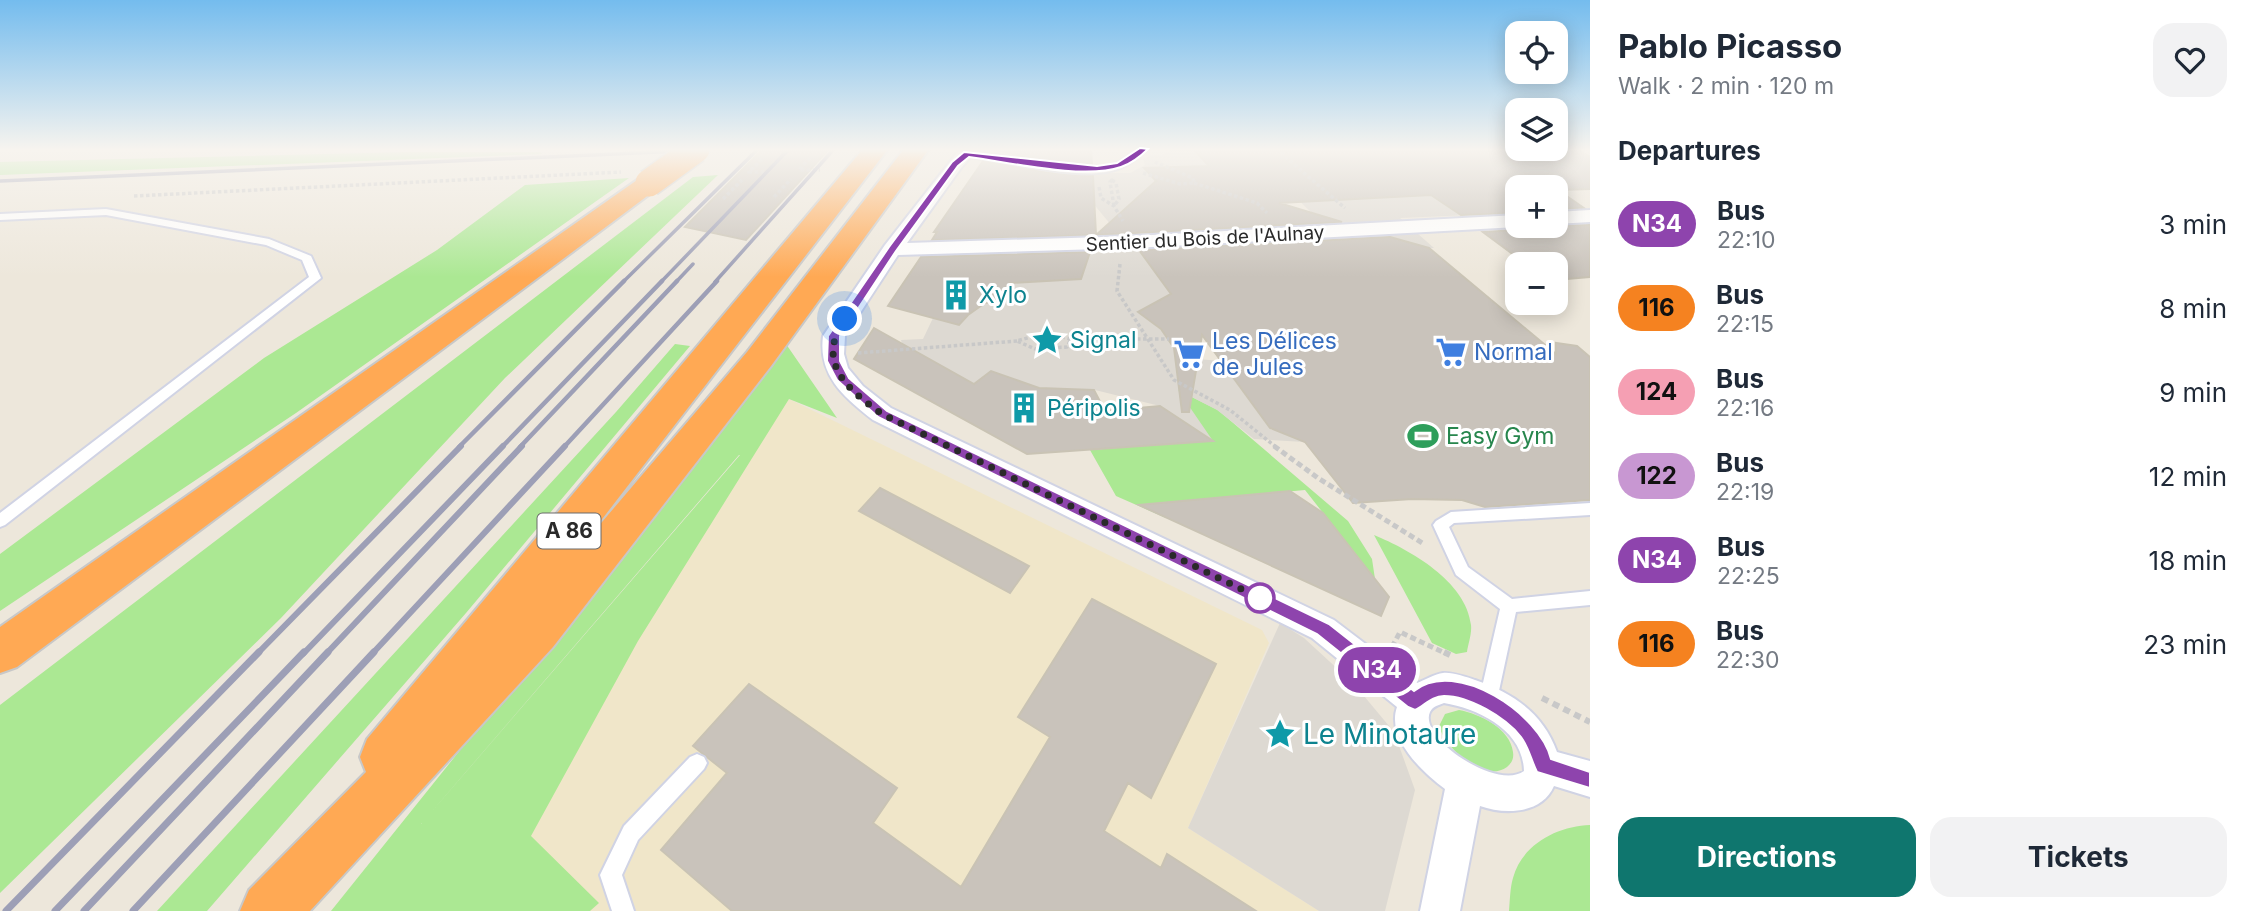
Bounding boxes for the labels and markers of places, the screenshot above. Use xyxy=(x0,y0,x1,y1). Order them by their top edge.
building icon: Xylo xyxy=(939,278,973,312)
place label: Xylo xyxy=(979,281,1027,309)
place icon: Signal xyxy=(1030,323,1064,357)
place label: Signal xyxy=(1070,326,1137,354)
place label: Les Délices de Jules xyxy=(1212,327,1337,381)
supermarket icon: Normal xyxy=(1434,335,1468,369)
supermarket icon: Les Délices de Jules xyxy=(1172,337,1206,371)
place label: Normal xyxy=(1474,338,1553,366)
building icon: Péripolis xyxy=(1007,391,1041,425)
place label: Péripolis xyxy=(1047,394,1141,422)
sports icon: Easy Gym xyxy=(1406,419,1440,453)
place label: Easy Gym xyxy=(1446,422,1555,450)
unlabelled marker xyxy=(1245,583,1275,613)
place icon: Le Minotaure xyxy=(1263,717,1297,751)
place label: Le Minotaure xyxy=(1303,717,1476,751)

